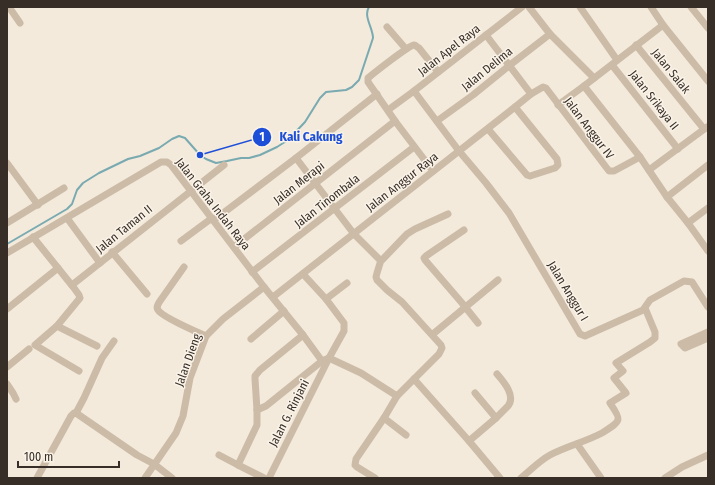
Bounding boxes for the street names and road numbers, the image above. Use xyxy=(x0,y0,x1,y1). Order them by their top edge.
street label: Jalan Apel Raya xyxy=(415,21,483,79)
street label: Jalan Delima xyxy=(459,44,515,94)
street label: Jalan Salak xyxy=(649,46,694,96)
street label: Jalan Srikaya II xyxy=(626,67,682,133)
street label: Jalan Anggur IV xyxy=(561,94,617,162)
street label: Jalan Anggur Raya xyxy=(363,149,441,214)
street label: Jalan Graha Indah Raya xyxy=(173,155,253,253)
street label: Jalan Merapi xyxy=(271,159,327,207)
street label: Jalan Tinombala xyxy=(292,171,362,231)
street label: Jalan Taman II xyxy=(93,202,155,256)
street label: Jalan Anggur I xyxy=(545,259,591,323)
street label: Jalan Dieng xyxy=(172,331,204,388)
street label: Jalan G. Rinjani xyxy=(266,377,312,449)

